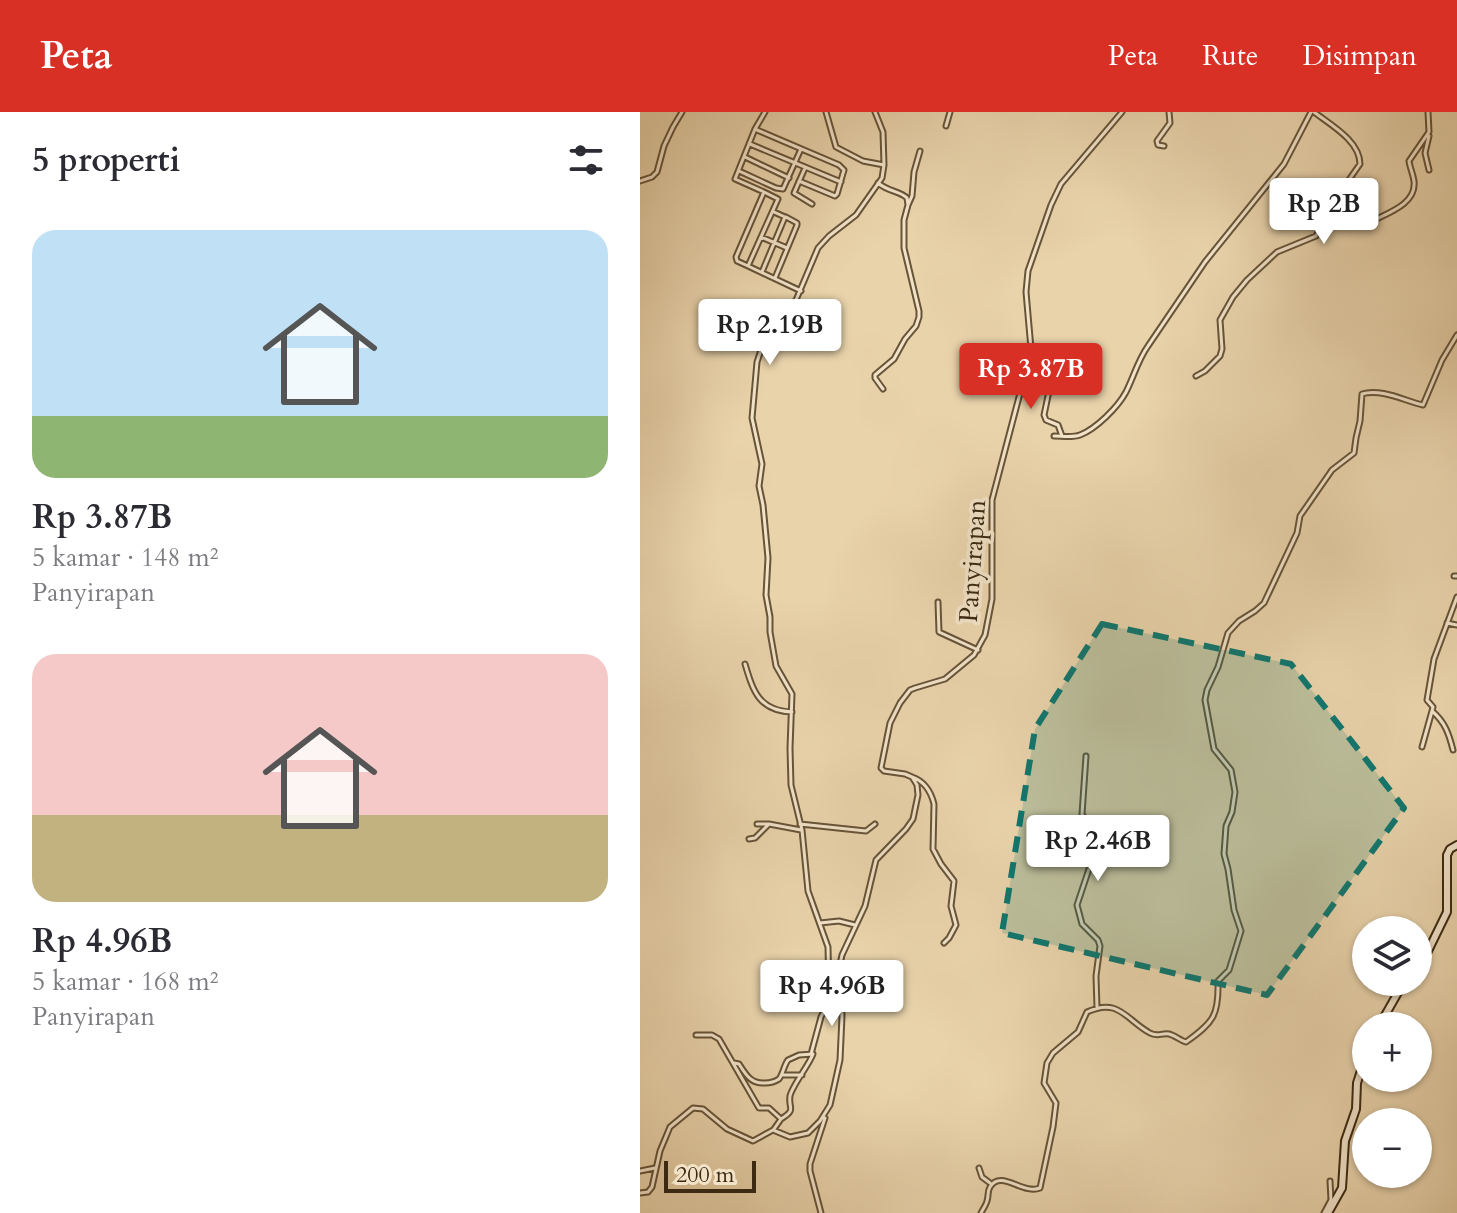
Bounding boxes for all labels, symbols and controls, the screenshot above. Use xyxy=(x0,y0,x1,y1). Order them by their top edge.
text: Peta xyxy=(40,30,113,82)
text: Peta xyxy=(1108,37,1158,75)
text: Rute xyxy=(1202,37,1259,75)
text: Disimpan xyxy=(1303,37,1417,75)
text: 5 properti xyxy=(32,137,180,183)
icon: filters xyxy=(564,138,608,182)
pin: Rp 2B xyxy=(1268,178,1380,246)
text: Rp 2B xyxy=(1287,186,1361,221)
icon: home xyxy=(248,282,392,426)
pin: Rp 2.19B xyxy=(687,299,853,367)
text: Rp 2.19B xyxy=(716,307,824,342)
pin: Rp 3.87B xyxy=(948,343,1114,411)
text: Rp 3.87B xyxy=(977,351,1085,386)
text: Rp 3.87B xyxy=(32,494,172,540)
street label: Panyirapan xyxy=(951,498,994,624)
text: 5 kamar · 148 m² xyxy=(32,540,218,575)
text: Panyirapan xyxy=(32,575,155,610)
icon: home xyxy=(248,706,392,850)
pin: Rp 2.46B xyxy=(1015,815,1181,883)
text: Rp 2.46B xyxy=(1044,823,1152,858)
map controls xyxy=(1352,916,1432,1188)
button: layers xyxy=(1352,916,1432,996)
text: Rp 4.96B xyxy=(32,918,172,964)
pin: Rp 4.96B xyxy=(749,960,915,1028)
text: 5 kamar · 168 m² xyxy=(32,964,218,999)
text: Rp 4.96B xyxy=(778,968,886,1003)
text: Panyirapan xyxy=(32,999,155,1034)
button: + xyxy=(1352,1012,1432,1092)
button: − xyxy=(1352,1108,1432,1188)
scale bar xyxy=(664,1157,756,1193)
text: 200 m xyxy=(676,1160,734,1190)

